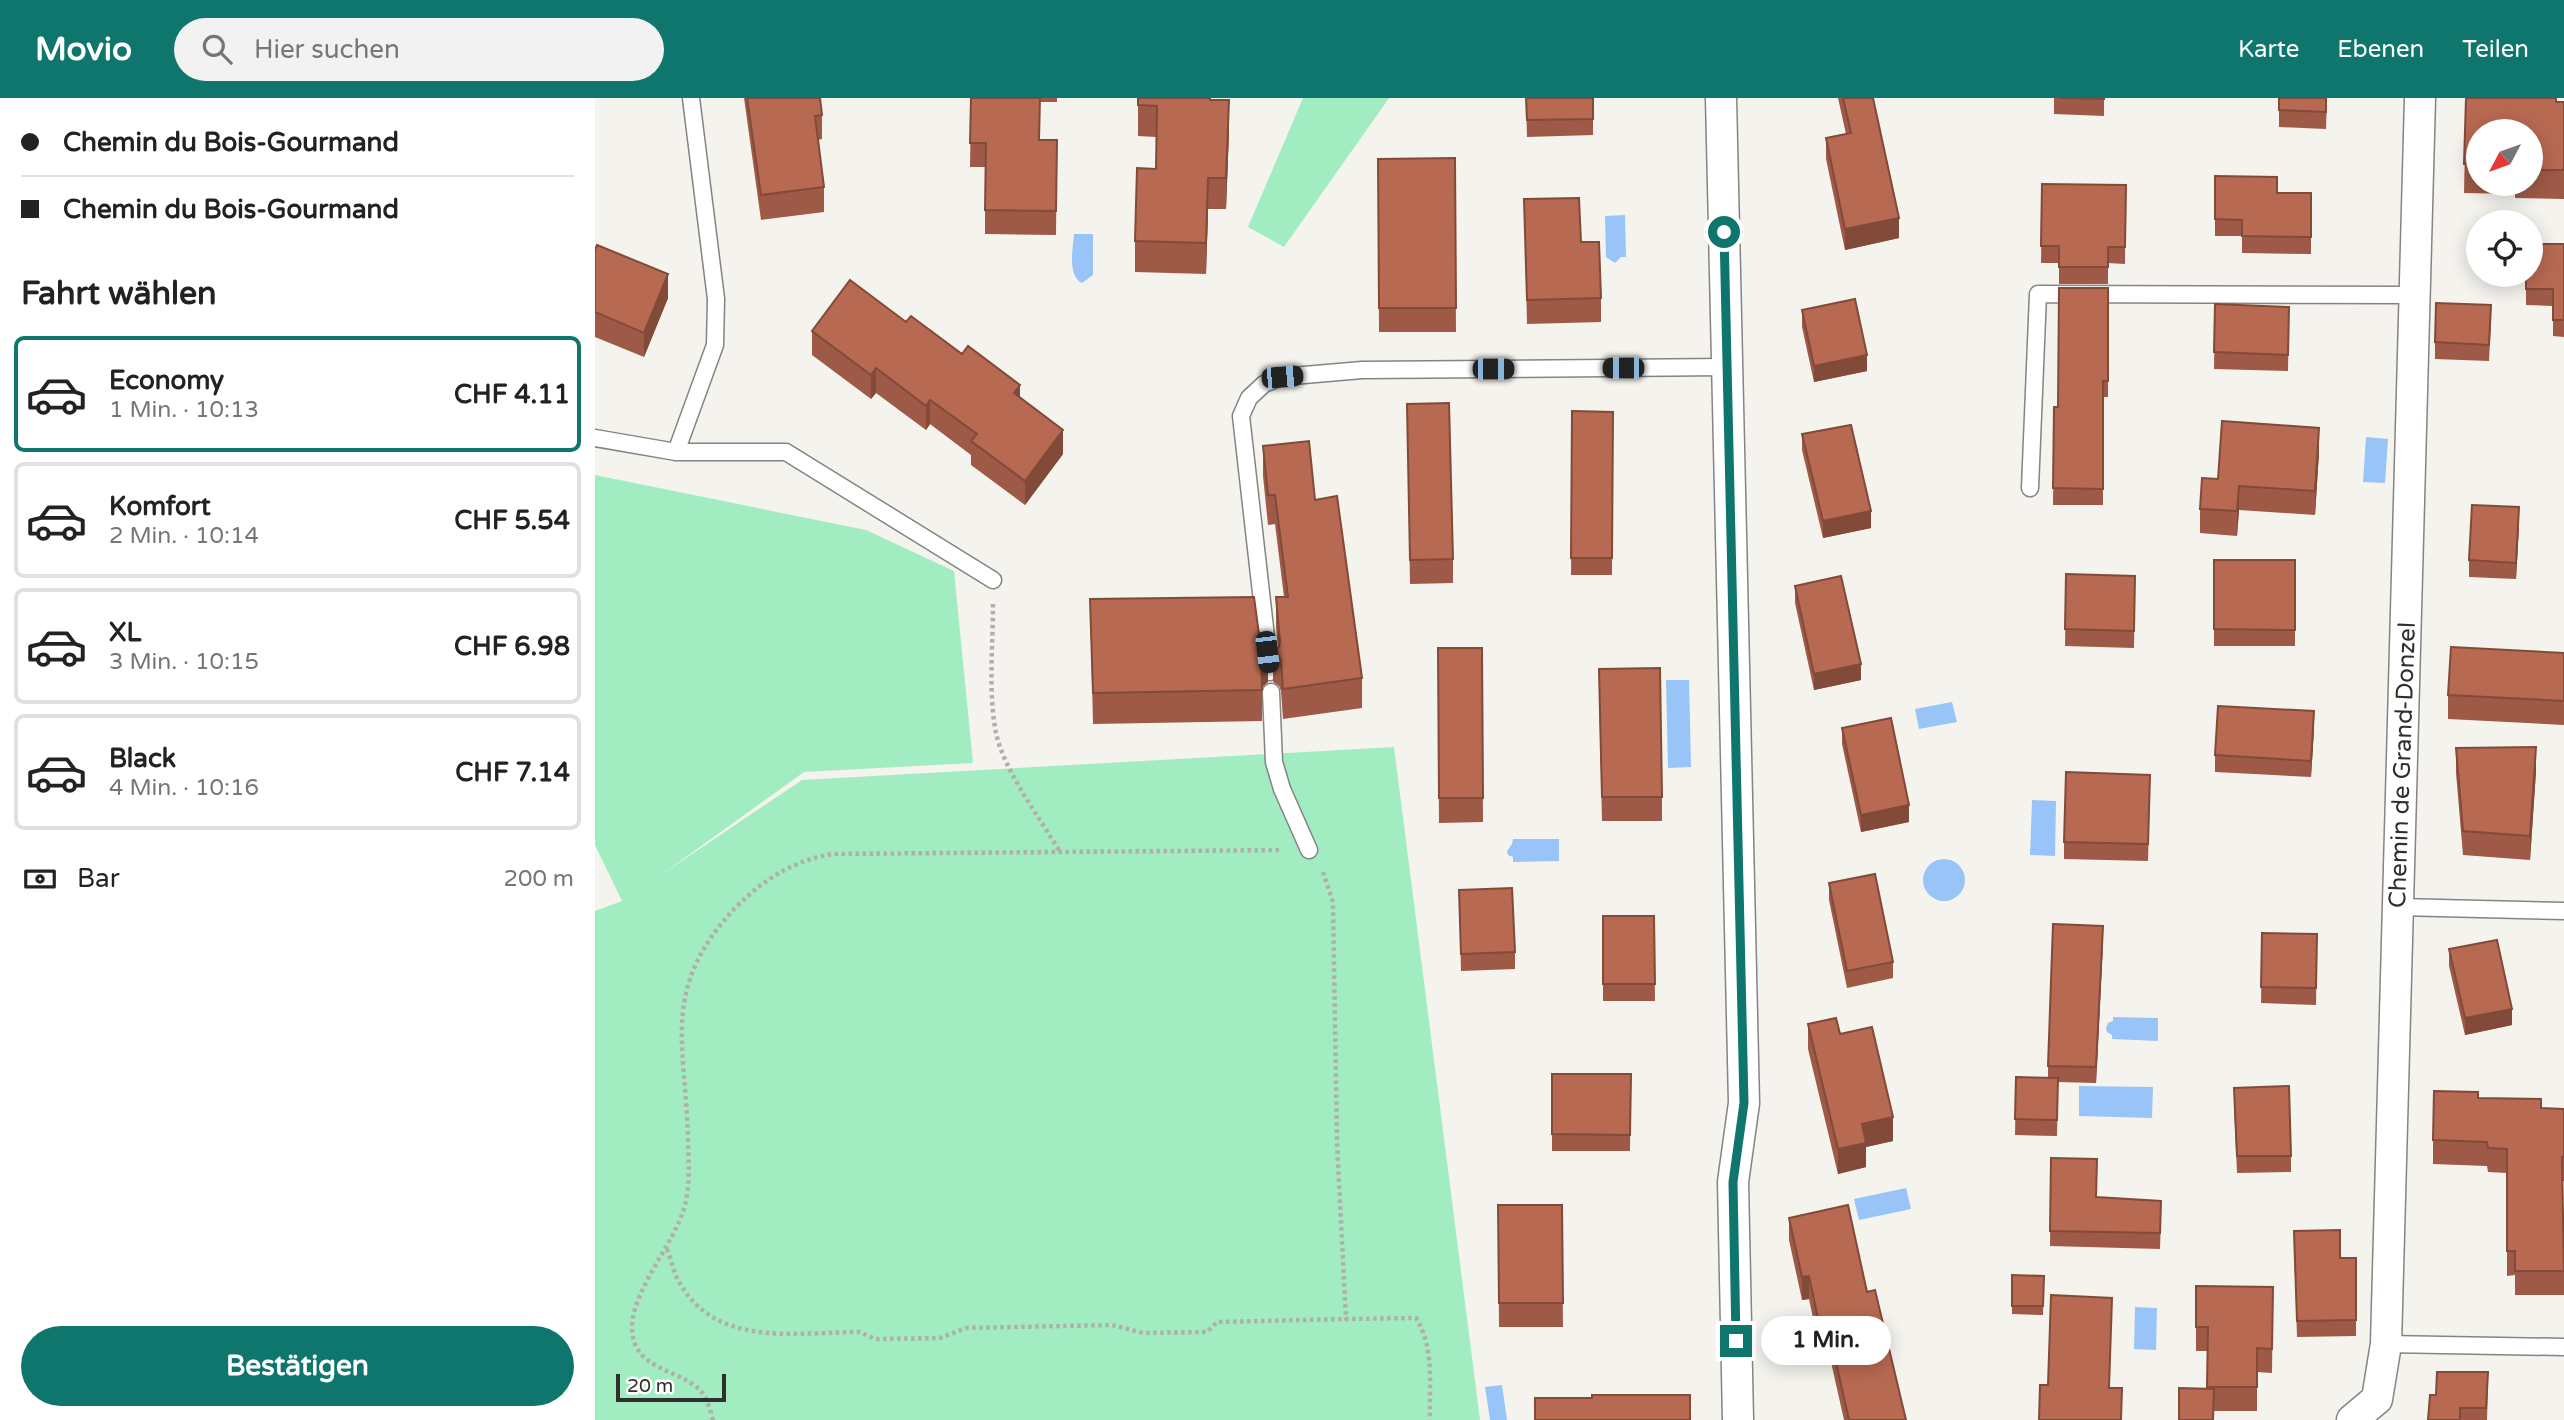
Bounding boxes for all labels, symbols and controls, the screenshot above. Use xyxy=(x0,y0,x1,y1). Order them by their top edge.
search box xyxy=(174,18,664,81)
text: Movio xyxy=(35,30,132,69)
icon: search xyxy=(198,30,236,68)
text: Hier suchen xyxy=(254,34,400,65)
text: Karte xyxy=(2238,35,2299,64)
text: Ebenen xyxy=(2337,35,2424,64)
text: Teilen xyxy=(2462,35,2529,64)
north arrow xyxy=(2466,119,2543,196)
map controls xyxy=(2466,119,2543,287)
text: Chemin du Bois-Gourmand xyxy=(63,127,399,158)
text: Chemin du Bois-Gourmand xyxy=(63,194,399,225)
button: locate xyxy=(2466,210,2543,287)
route start xyxy=(1708,216,1740,248)
text: Fahrt wählen xyxy=(21,275,217,313)
car xyxy=(1603,358,1645,379)
car xyxy=(1473,359,1515,380)
icon: car xyxy=(25,363,88,426)
text: Economy xyxy=(109,365,224,396)
car xyxy=(1261,365,1304,389)
text: CHF 4.11 xyxy=(454,379,570,410)
text: 1 Min. · 10:13 xyxy=(109,396,259,424)
icon: car xyxy=(25,489,88,552)
text: Komfort xyxy=(109,491,211,522)
text: CHF 5.54 xyxy=(454,505,570,536)
text: 2 Min. · 10:14 xyxy=(109,522,259,550)
icon: car xyxy=(25,615,88,678)
text: XL xyxy=(109,617,141,648)
street label: Chemin de Grand-Donzel xyxy=(2383,622,2422,908)
car xyxy=(1255,630,1280,674)
text: CHF 6.98 xyxy=(454,631,570,662)
text: 3 Min. · 10:15 xyxy=(109,648,259,676)
icon: car xyxy=(25,741,88,804)
text: Black xyxy=(109,743,176,774)
text: CHF 7.14 xyxy=(455,757,570,788)
text: 4 Min. · 10:16 xyxy=(109,774,259,802)
icon: cash xyxy=(21,860,59,898)
text: Bar xyxy=(77,863,120,894)
text: 200 m xyxy=(504,865,574,893)
callout: 1 Min. xyxy=(1761,1316,1890,1366)
route end xyxy=(1720,1325,1752,1357)
button: Bestätigen xyxy=(21,1326,574,1406)
text: 1 Min. xyxy=(1792,1326,1860,1354)
scale bar xyxy=(616,1371,726,1403)
text: 20 m xyxy=(627,1375,673,1397)

